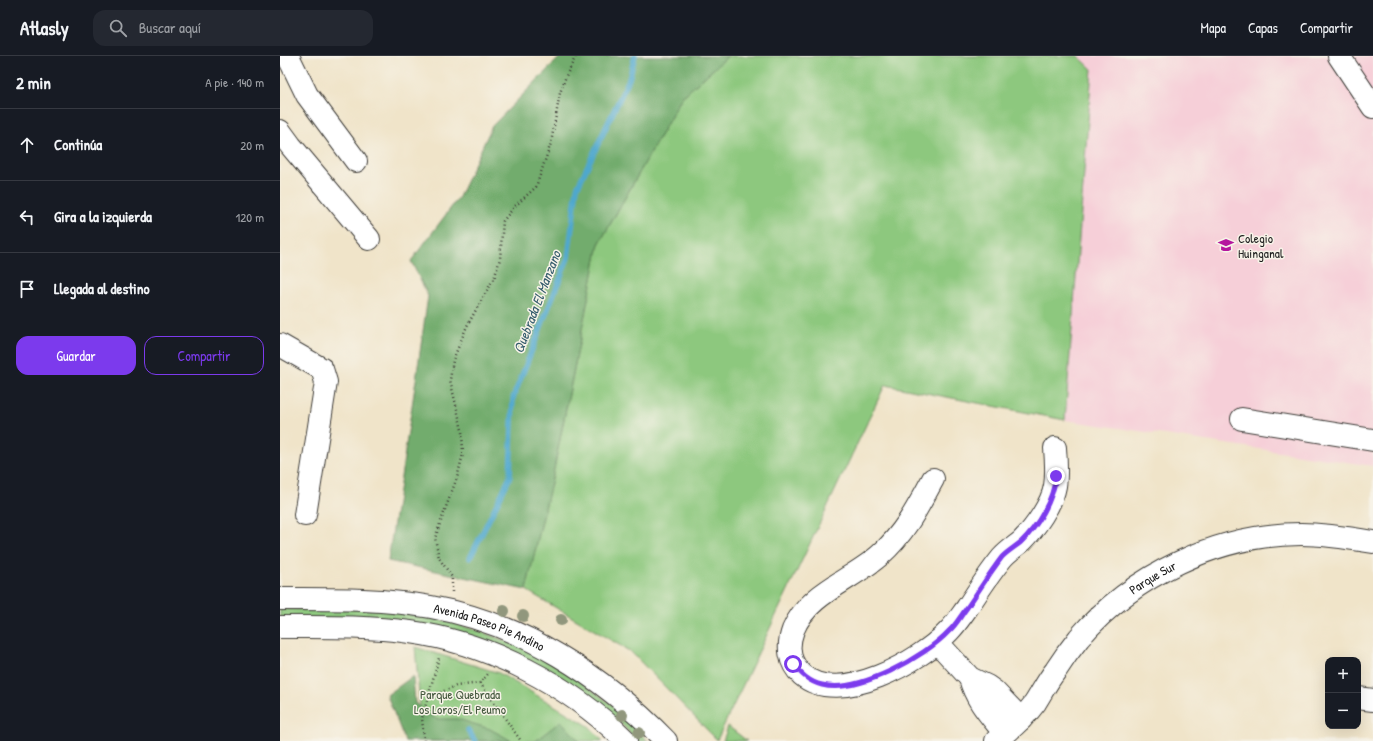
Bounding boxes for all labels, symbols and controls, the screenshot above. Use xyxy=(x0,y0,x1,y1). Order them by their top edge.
search box xyxy=(93,10,373,46)
text: Atlasly xyxy=(20,15,69,41)
icon: search xyxy=(107,17,129,39)
text: Buscar aquí xyxy=(139,17,201,38)
text: Mapa xyxy=(1201,18,1226,37)
text: Capas xyxy=(1248,18,1278,37)
text: Compartir xyxy=(1300,18,1353,37)
text: 2 min xyxy=(16,71,51,94)
text: A pie · 140 m xyxy=(205,73,264,91)
icon: ahead xyxy=(16,134,38,156)
text: Continúa xyxy=(54,134,102,155)
text: 20 m xyxy=(240,136,264,154)
icon: left xyxy=(16,206,38,228)
text: Gira a la izquierda xyxy=(54,206,152,227)
text: 120 m xyxy=(236,208,264,226)
place label: Colegio Huinganal xyxy=(1238,229,1284,262)
school or university icon: Colegio Huinganal xyxy=(1217,236,1235,254)
water label: Quebrada El Manzano xyxy=(508,247,565,356)
icon: arrive xyxy=(16,278,38,300)
text: Llegada al destino xyxy=(54,278,150,299)
button: Guardar xyxy=(16,336,136,375)
button: Compartir xyxy=(144,336,264,375)
route end xyxy=(1047,467,1065,485)
street label: Parque Sur xyxy=(1125,556,1179,598)
street label: Avenida Paseo Pie Andino xyxy=(432,599,548,655)
route start xyxy=(784,655,802,673)
map controls xyxy=(1325,657,1361,729)
button: + xyxy=(1325,657,1361,693)
park label: Parque Quebrada Los Loros/El Peumo xyxy=(414,685,506,718)
button: − xyxy=(1325,693,1361,729)

